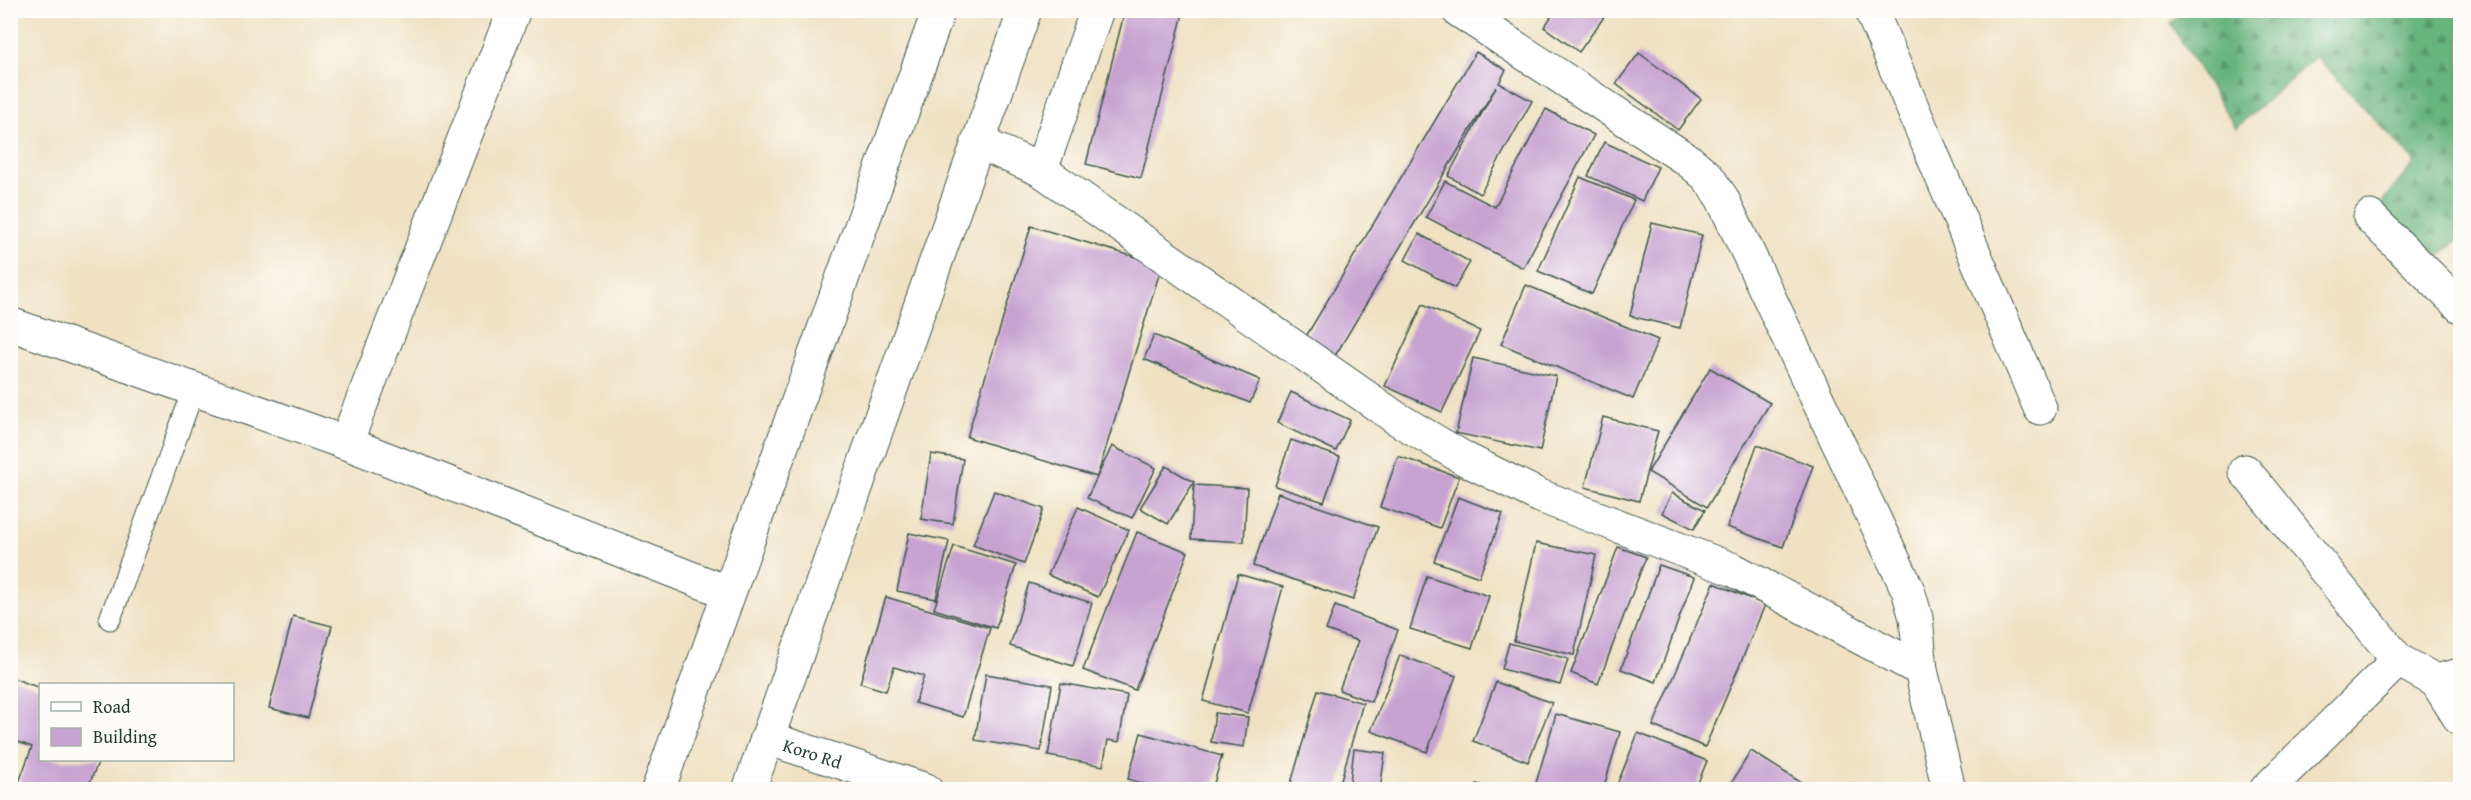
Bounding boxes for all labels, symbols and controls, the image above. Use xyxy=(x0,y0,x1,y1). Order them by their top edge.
legend xyxy=(39,683,234,761)
text: Road xyxy=(93,693,131,720)
text: Building xyxy=(93,723,157,750)
street label: Koro Rd xyxy=(780,731,846,775)

